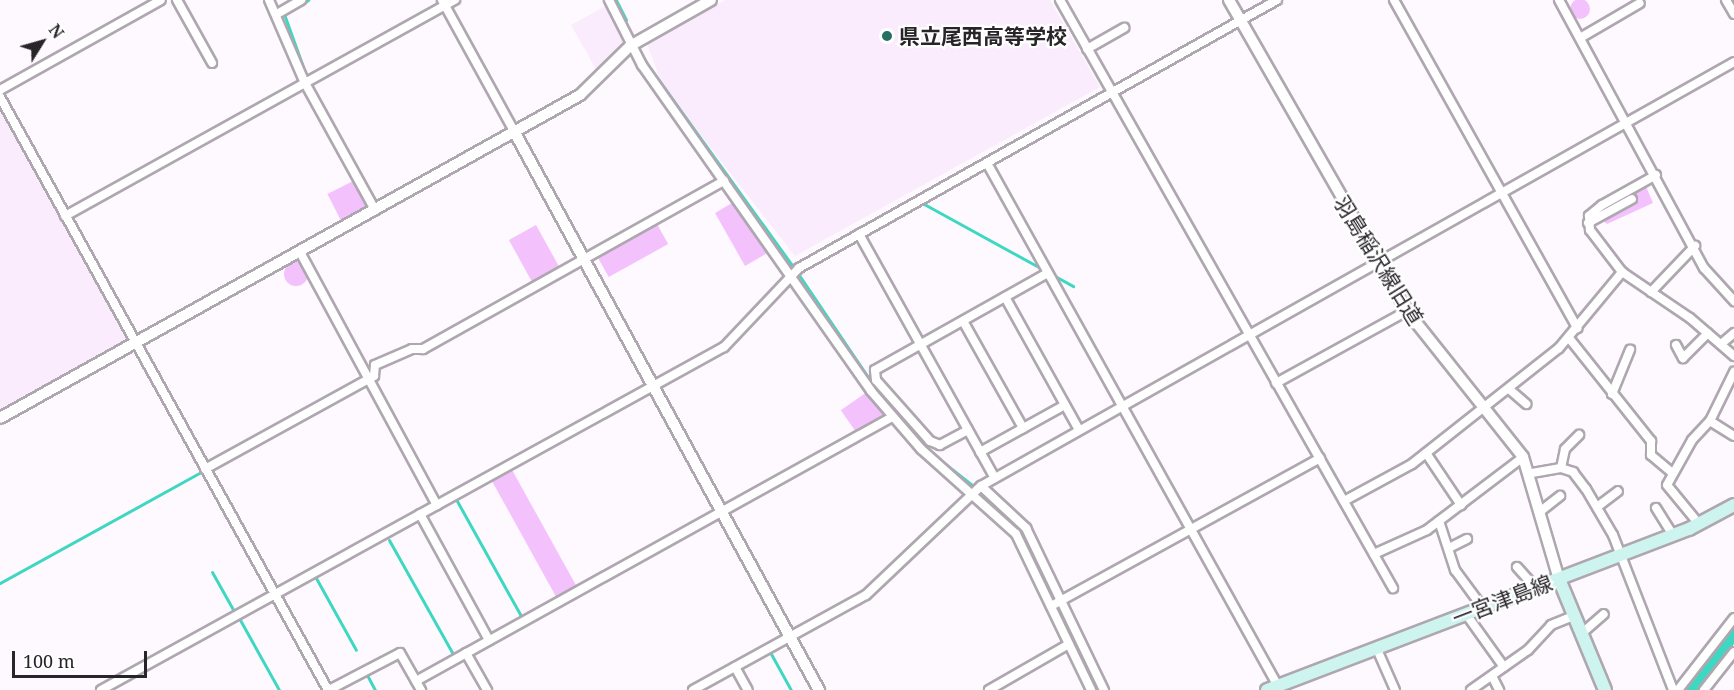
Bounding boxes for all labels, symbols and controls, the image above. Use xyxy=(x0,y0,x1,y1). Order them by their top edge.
north arrow xyxy=(12,12,72,72)
text: N xyxy=(44,20,69,43)
place label: 県立尾西高等学校 xyxy=(899,23,1067,49)
marker: 県立尾西高等学校 xyxy=(880,29,894,43)
street label: 羽島稲沢線旧道 xyxy=(1329,191,1429,329)
street label: 一宮津島線 xyxy=(1448,569,1556,631)
scale bar xyxy=(15,639,150,677)
text: 100 m xyxy=(23,649,75,673)

